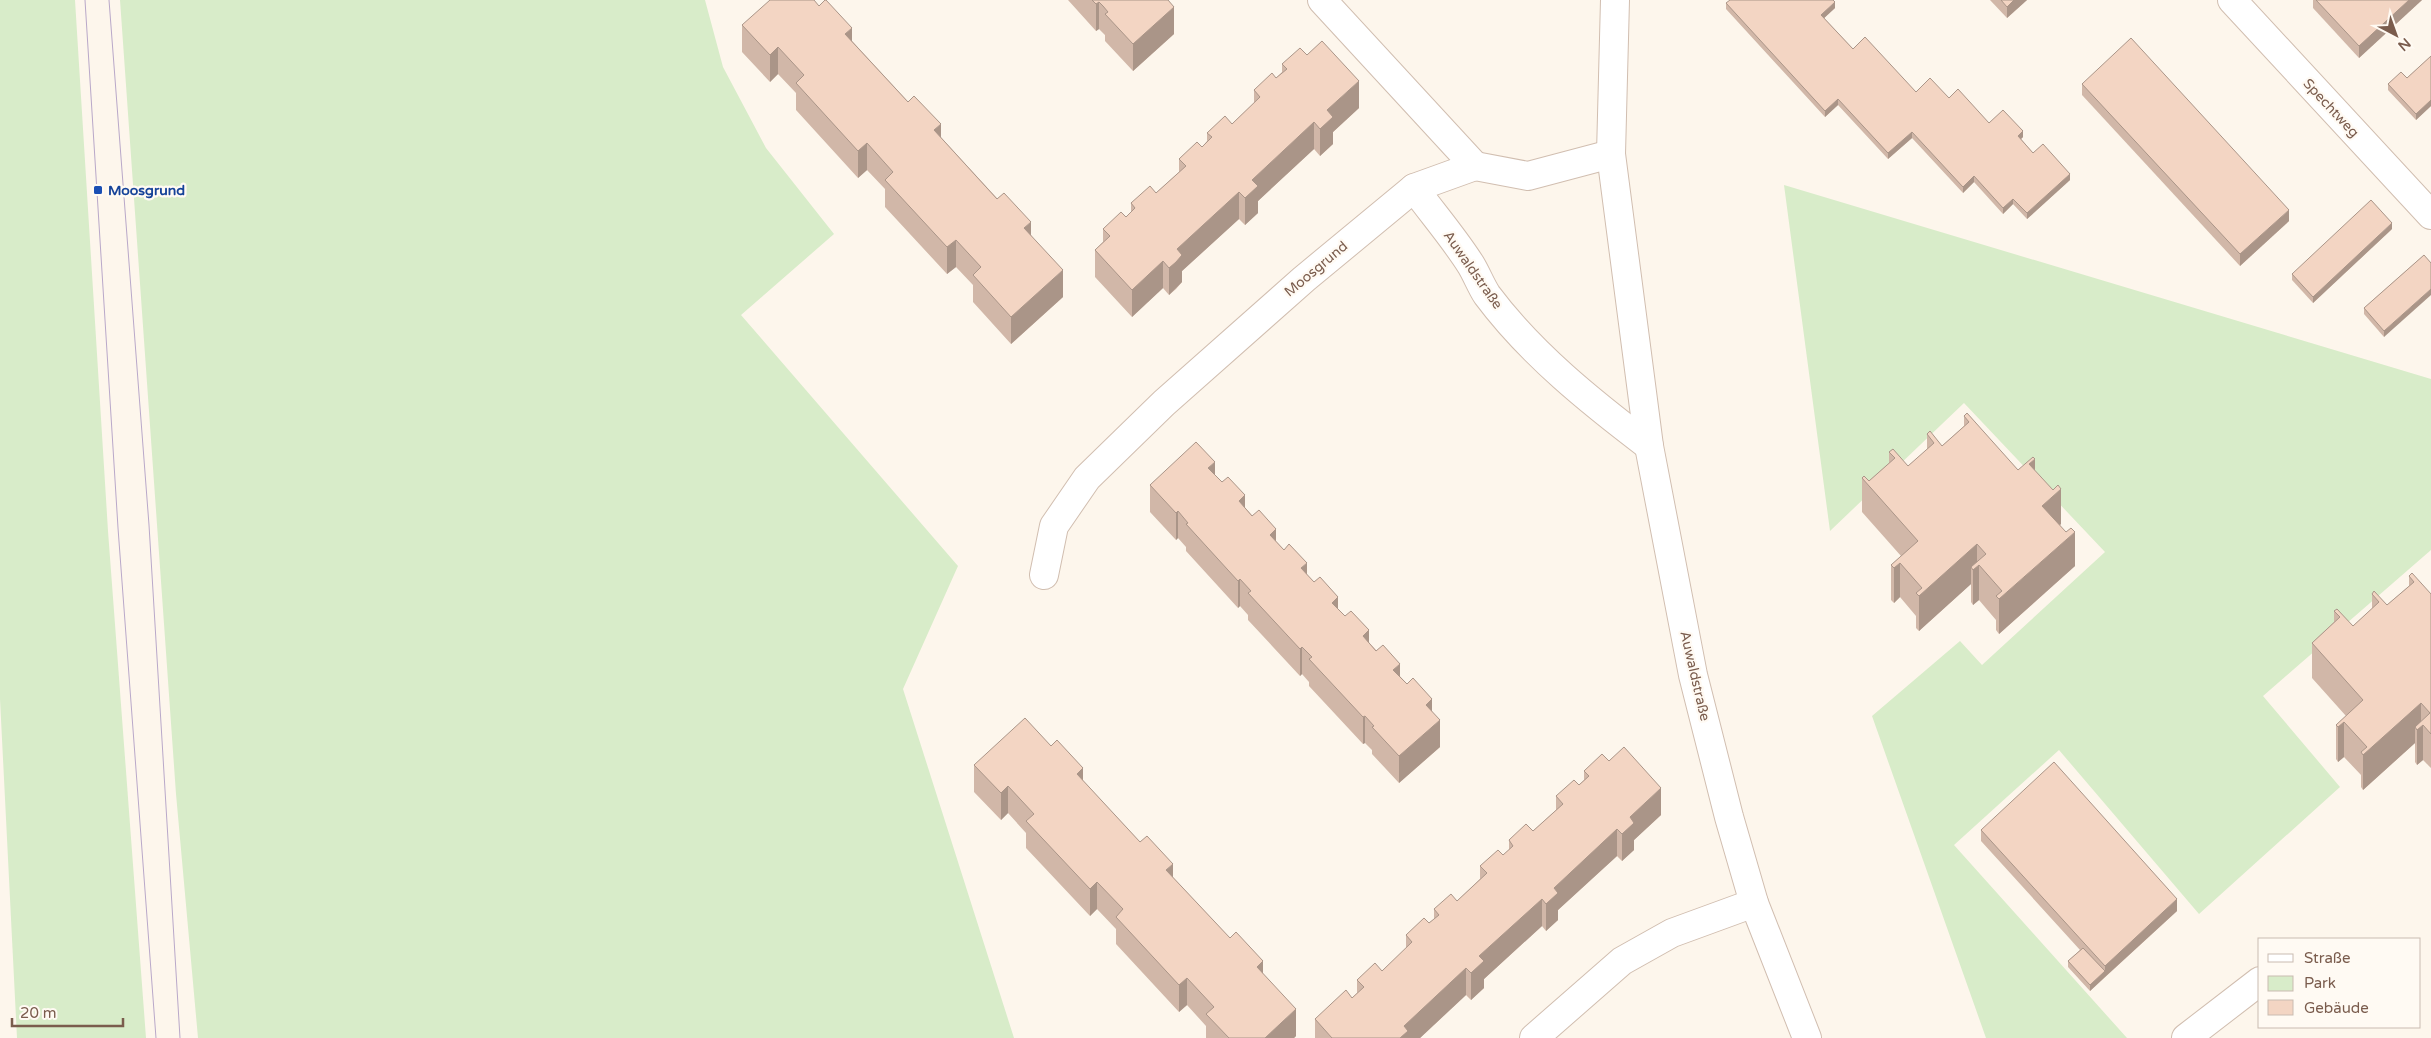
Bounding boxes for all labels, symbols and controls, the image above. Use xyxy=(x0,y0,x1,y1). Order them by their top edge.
north arrow xyxy=(2371,10,2421,60)
text: N xyxy=(2394,34,2414,55)
street label: Spechtweg xyxy=(2300,75,2362,141)
place label: Moosgrund xyxy=(108,182,185,199)
marker: Moosgrund xyxy=(92,184,104,196)
street label: Auwaldstraße xyxy=(1440,228,1506,312)
street label: Moosgrund xyxy=(1281,238,1351,300)
street label: Auwaldstraße xyxy=(1676,629,1714,723)
legend xyxy=(2258,938,2421,1028)
text: Straße xyxy=(2304,949,2350,967)
text: Park xyxy=(2304,974,2336,992)
scale bar xyxy=(12,996,124,1028)
text: Gebäude xyxy=(2304,999,2369,1017)
text: 20 m xyxy=(20,1004,57,1022)

